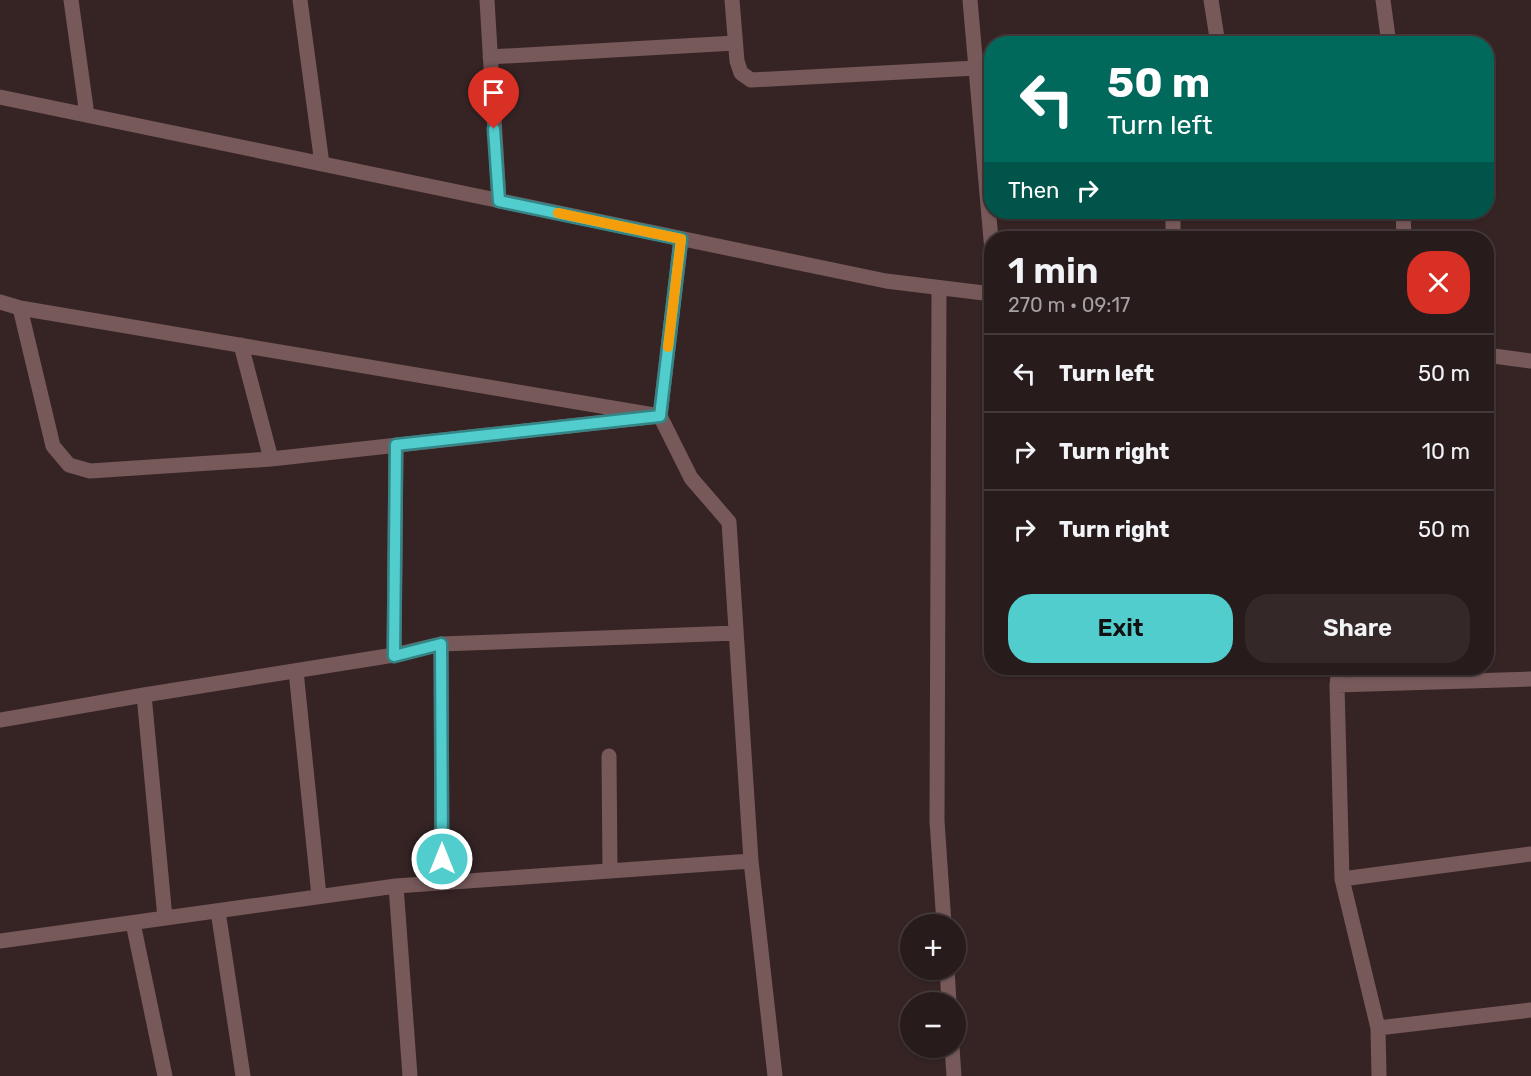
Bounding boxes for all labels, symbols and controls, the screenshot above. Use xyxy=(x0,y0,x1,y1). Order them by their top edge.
text: 50 m xyxy=(1107,58,1210,108)
icon: left xyxy=(1008,60,1086,138)
pin xyxy=(468,67,519,129)
icon: arrive xyxy=(477,76,510,109)
text: Turn left xyxy=(1107,109,1212,141)
icon: right xyxy=(1071,174,1104,207)
text: Then xyxy=(1008,177,1059,204)
text: 1 min xyxy=(1008,249,1099,292)
button: close xyxy=(1407,251,1470,314)
text: 270 m · 09:17 xyxy=(1008,293,1130,317)
icon: left xyxy=(1008,357,1041,390)
text: Turn left xyxy=(1059,360,1154,387)
text: 50 m xyxy=(1418,360,1470,387)
icon: right xyxy=(1008,435,1041,468)
text: Turn right xyxy=(1059,438,1169,465)
text: 10 m xyxy=(1422,438,1470,465)
icon: right xyxy=(1008,513,1041,546)
text: Turn right xyxy=(1059,516,1169,543)
text: 50 m xyxy=(1418,516,1470,543)
button: Exit xyxy=(1008,594,1233,663)
button: Share xyxy=(1245,594,1470,663)
position arrow xyxy=(410,827,474,891)
map controls xyxy=(900,914,966,1058)
button: + xyxy=(900,914,966,980)
button: − xyxy=(900,992,966,1058)

